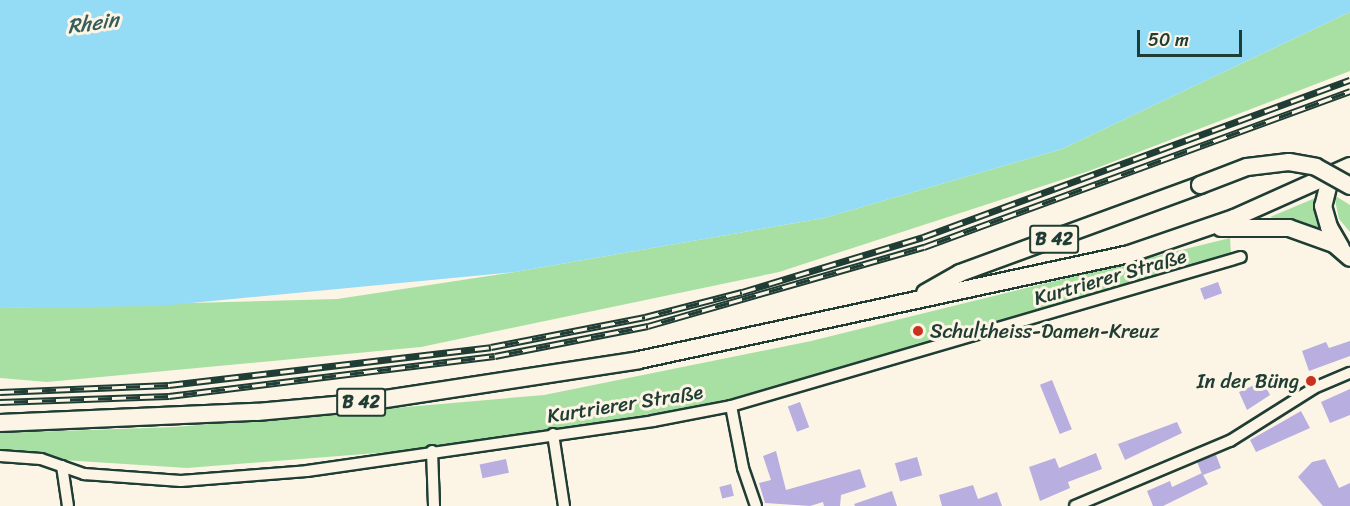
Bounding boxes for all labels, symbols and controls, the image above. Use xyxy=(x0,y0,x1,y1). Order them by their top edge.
water label: Rhein xyxy=(66,7,120,39)
scale bar xyxy=(1140,18,1245,56)
text: 50 m xyxy=(1148,24,1189,56)
road number: B 42 xyxy=(1028,224,1080,254)
street label: Kurtrierer Straße xyxy=(1030,244,1190,310)
place label: Schultheiss-Damen-Kreuz xyxy=(930,319,1159,343)
marker: Schultheiss-Damen-Kreuz xyxy=(911,324,925,338)
place label: In der Büng xyxy=(1197,369,1299,393)
marker: In der Büng xyxy=(1304,374,1318,388)
street label: Kurtrierer Straße xyxy=(545,380,705,428)
road number: B 42 xyxy=(336,387,386,417)

